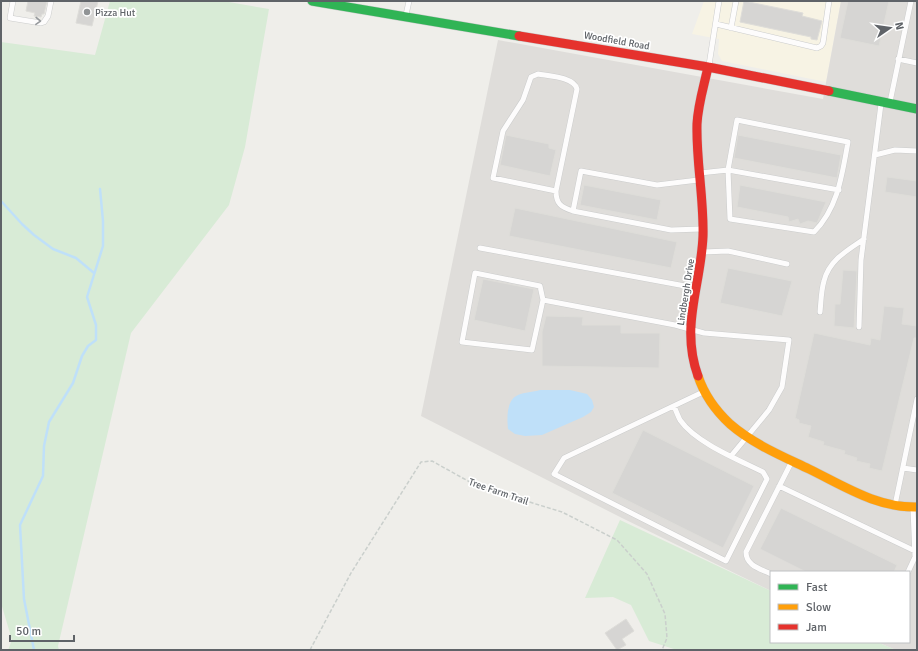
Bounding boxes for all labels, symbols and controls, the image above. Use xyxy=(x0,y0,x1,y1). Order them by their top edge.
marker: Pizza Hut xyxy=(82,7,92,17)
place label: Pizza Hut xyxy=(95,7,136,19)
north arrow xyxy=(870,8,910,48)
one-way arrow xyxy=(35,17,41,25)
text: N xyxy=(892,21,906,31)
street label: Woodfield Road xyxy=(583,29,651,53)
street label: Lindbergh Drive xyxy=(675,258,697,327)
street label: Tree Farm Trail xyxy=(467,476,530,508)
legend xyxy=(770,571,910,643)
text: Fast xyxy=(806,580,827,595)
text: Slow xyxy=(806,600,831,615)
scale bar xyxy=(10,617,74,643)
text: Jam xyxy=(806,620,827,635)
text: 50 m xyxy=(16,624,41,639)

